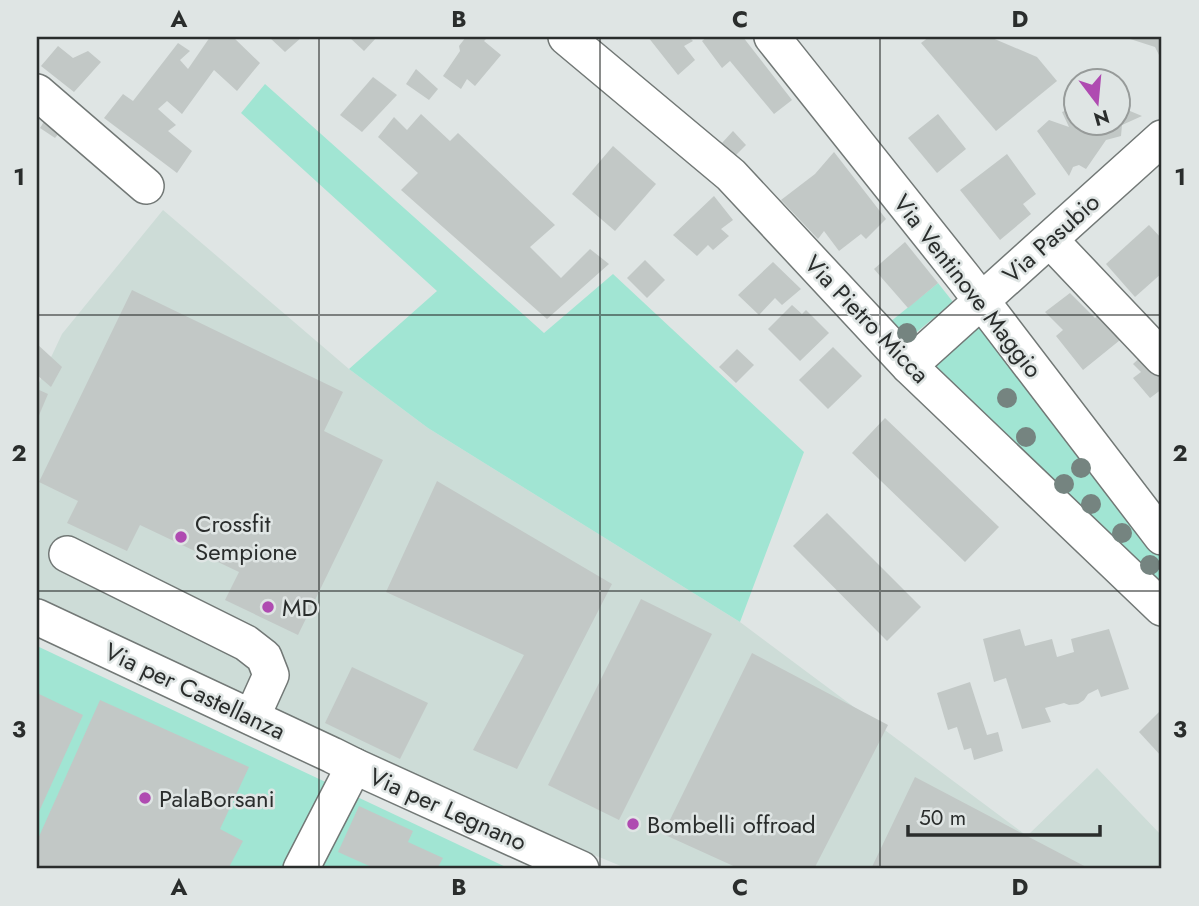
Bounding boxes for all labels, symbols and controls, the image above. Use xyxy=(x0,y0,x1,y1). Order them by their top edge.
text: A xyxy=(170,2,188,36)
text: B xyxy=(451,2,467,36)
text: C xyxy=(732,2,748,36)
text: D xyxy=(1012,2,1029,36)
north arrow xyxy=(1062,66,1132,136)
text: N xyxy=(1091,103,1113,133)
text: 1 xyxy=(13,160,25,194)
text: 1 xyxy=(1174,160,1186,194)
street label: Via Pasubio xyxy=(995,185,1107,291)
street label: Via Ventinove Maggio xyxy=(885,187,1051,385)
street label: Via Pietro Micca xyxy=(797,247,937,391)
text: 2 xyxy=(11,436,27,470)
text: 2 xyxy=(1172,436,1188,470)
place label: Crossfit Sempione xyxy=(195,506,297,569)
marker: Crossfit Sempione xyxy=(173,529,189,545)
place label: MD xyxy=(282,590,318,625)
marker: MD xyxy=(260,599,276,615)
street label: Via per Castellanza xyxy=(99,634,291,748)
text: 3 xyxy=(12,712,26,746)
text: 3 xyxy=(1173,712,1187,746)
street label: Via per Legnano xyxy=(364,759,532,859)
place label: PalaBorsani xyxy=(159,781,275,816)
marker: PalaBorsani xyxy=(137,790,153,806)
scale bar xyxy=(908,794,1101,838)
text: 50 m xyxy=(919,803,966,833)
place label: Bombelli offroad xyxy=(647,807,816,842)
marker: Bombelli offroad xyxy=(625,816,641,832)
text: A xyxy=(170,870,188,904)
text: B xyxy=(451,870,467,904)
text: C xyxy=(732,870,748,904)
text: D xyxy=(1012,870,1029,904)

